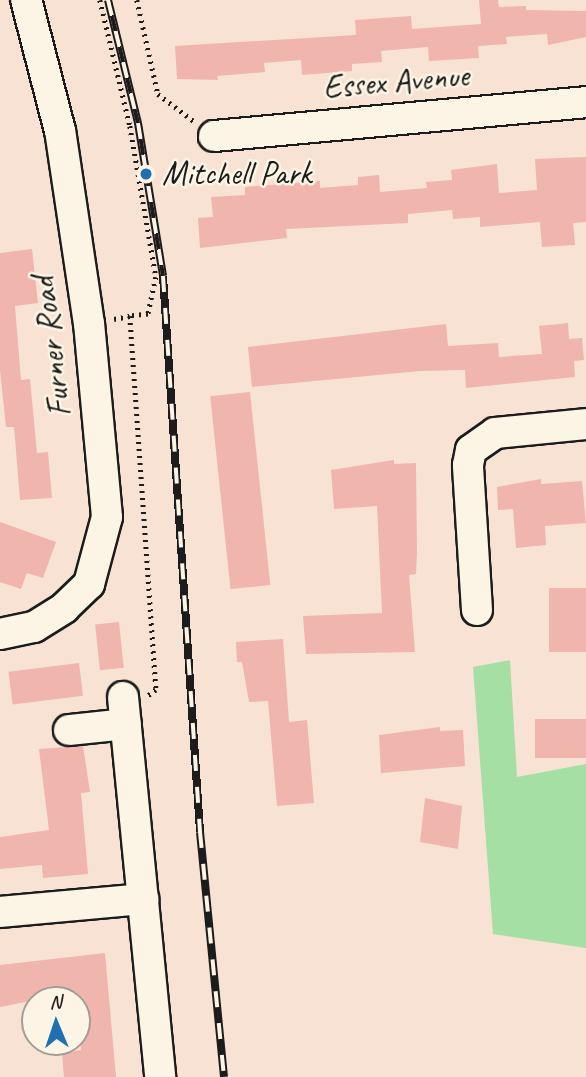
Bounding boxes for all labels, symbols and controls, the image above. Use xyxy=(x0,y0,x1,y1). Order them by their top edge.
street label: Essex Avenue xyxy=(322,56,470,108)
place label: Mitchell Park xyxy=(162,154,312,194)
marker: Mitchell Park xyxy=(136,164,156,184)
street label: Furner Road xyxy=(24,275,80,419)
north arrow xyxy=(21,986,91,1056)
text: N xyxy=(49,990,62,1014)

